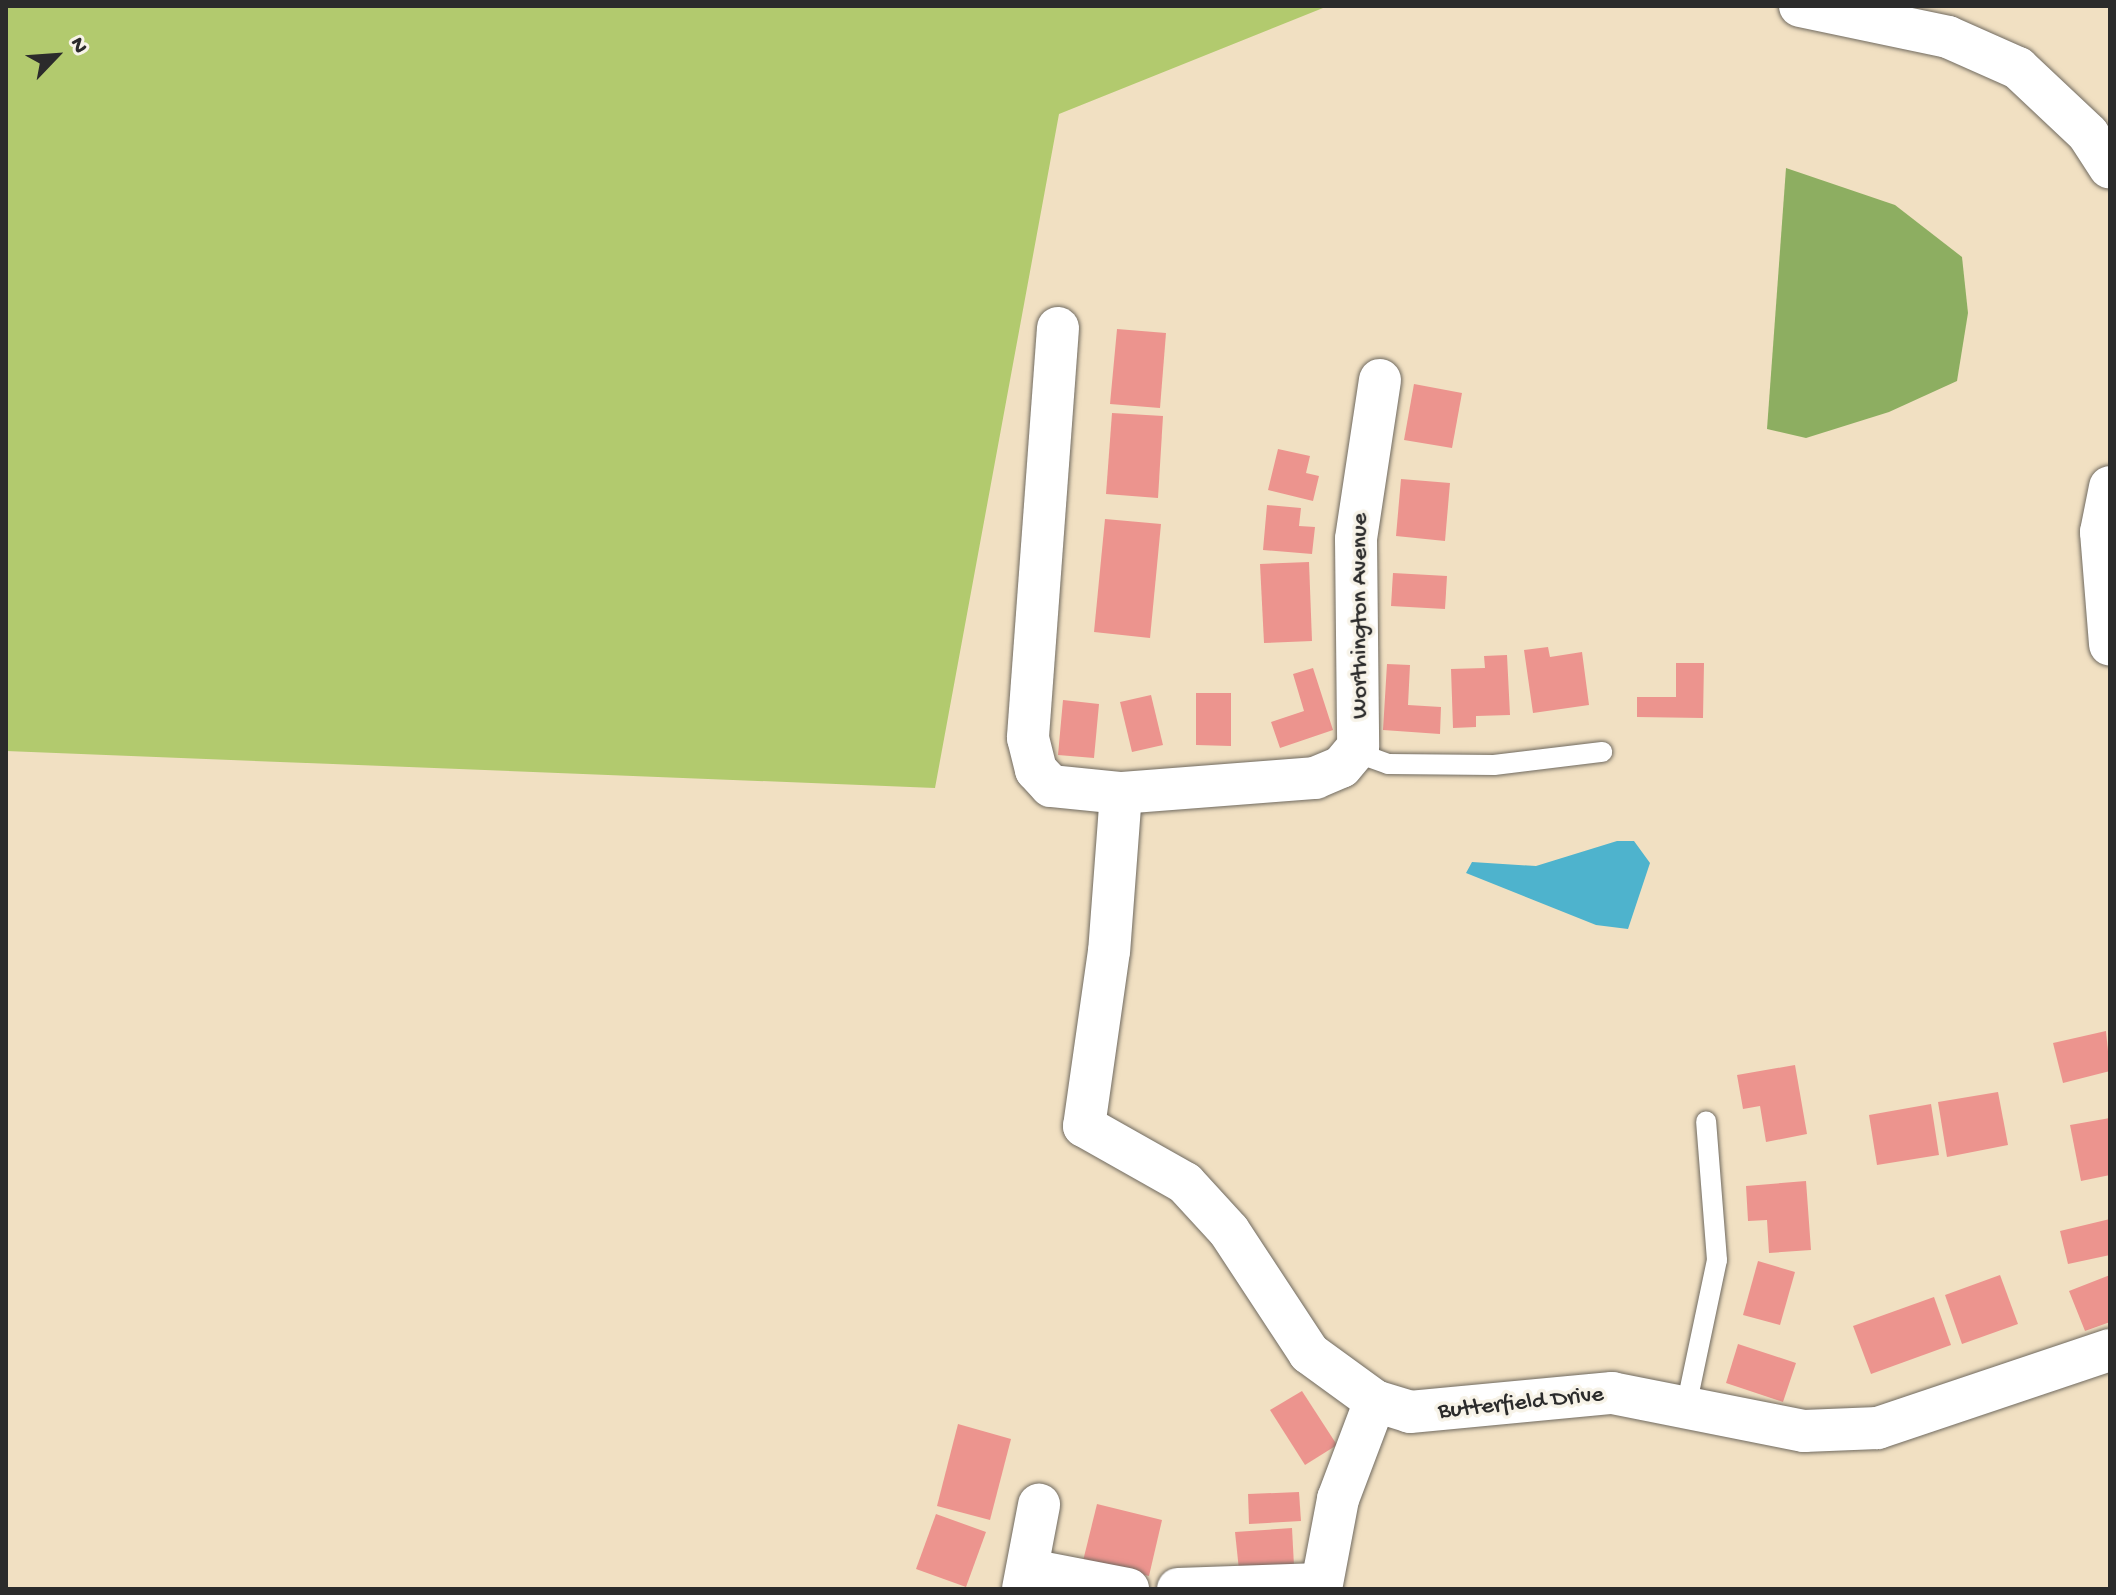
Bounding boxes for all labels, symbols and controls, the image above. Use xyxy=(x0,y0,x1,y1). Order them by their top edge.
north arrow xyxy=(16,16,96,96)
text: N xyxy=(63,34,93,58)
street label: Worthington Avenue xyxy=(1347,513,1375,719)
street label: Butterfield Drive xyxy=(1437,1381,1605,1427)

